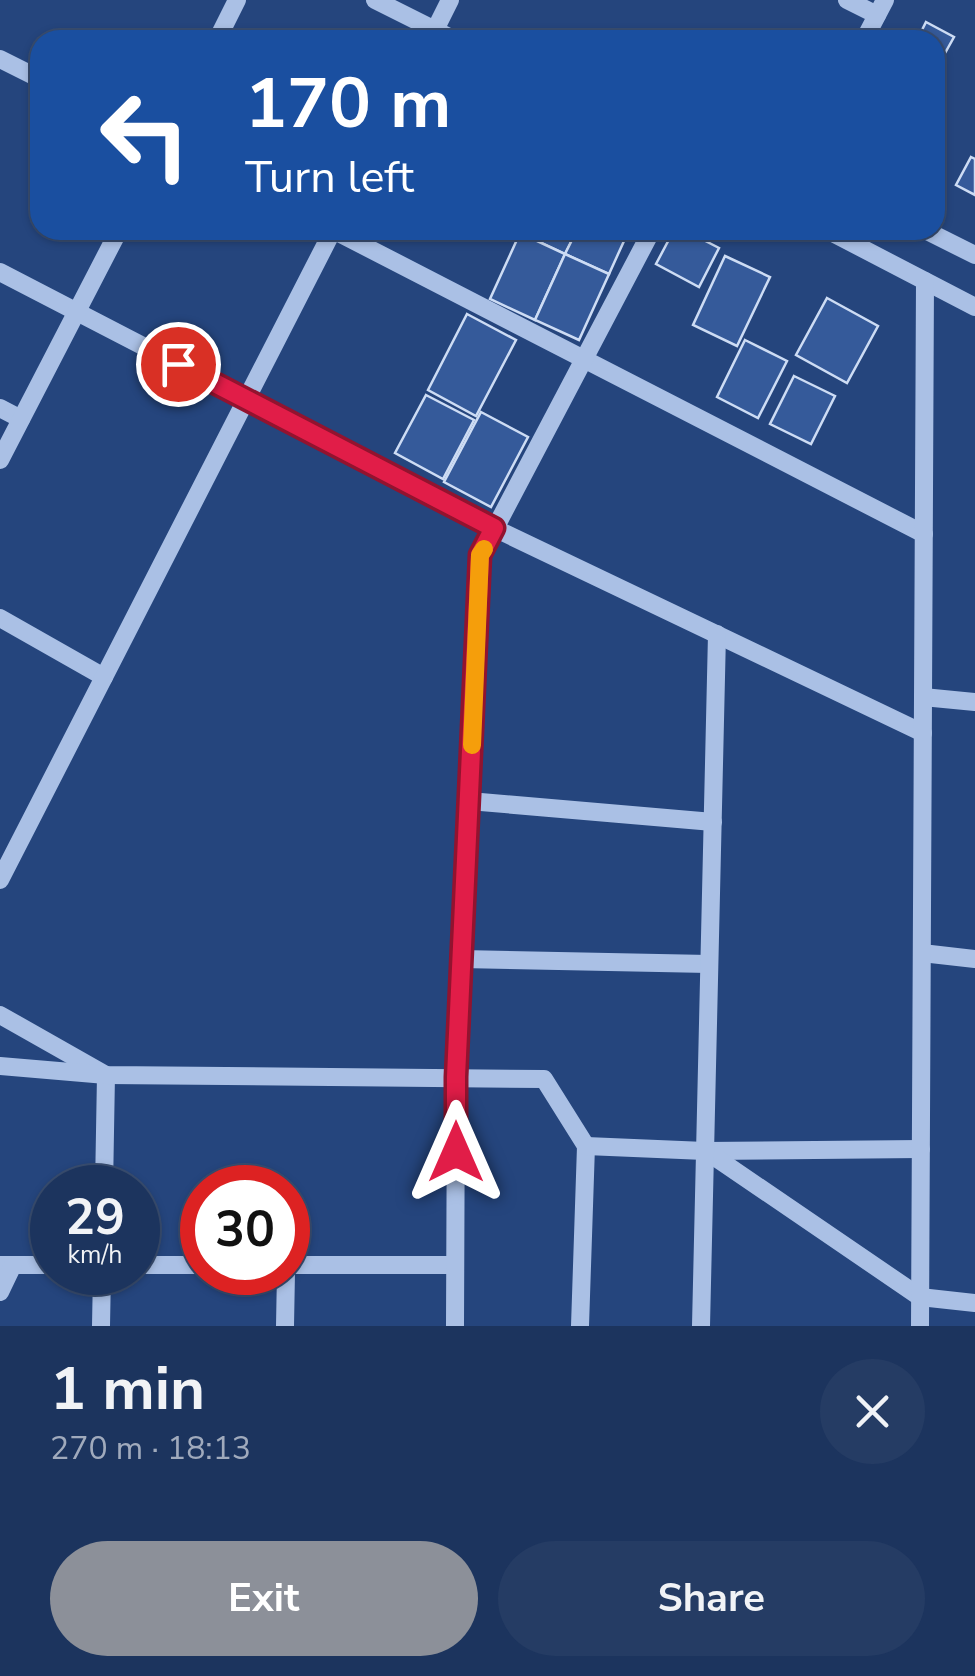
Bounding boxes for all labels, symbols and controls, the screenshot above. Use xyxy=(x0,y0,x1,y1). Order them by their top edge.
text: 170 m xyxy=(245,56,451,152)
icon: left xyxy=(80,70,210,200)
text: Turn left xyxy=(245,147,414,208)
pin xyxy=(136,322,221,407)
icon: arrive xyxy=(151,337,206,392)
position arrow xyxy=(404,1100,508,1204)
speed limit sign: 30 xyxy=(180,1165,310,1295)
text: 29 xyxy=(65,1183,125,1252)
text: km/h xyxy=(67,1238,123,1272)
text: 1 min xyxy=(50,1348,205,1430)
button: close xyxy=(820,1359,925,1464)
text: 270 m · 18:13 xyxy=(50,1427,251,1470)
button: Exit xyxy=(50,1541,478,1656)
button: Share xyxy=(498,1541,925,1656)

